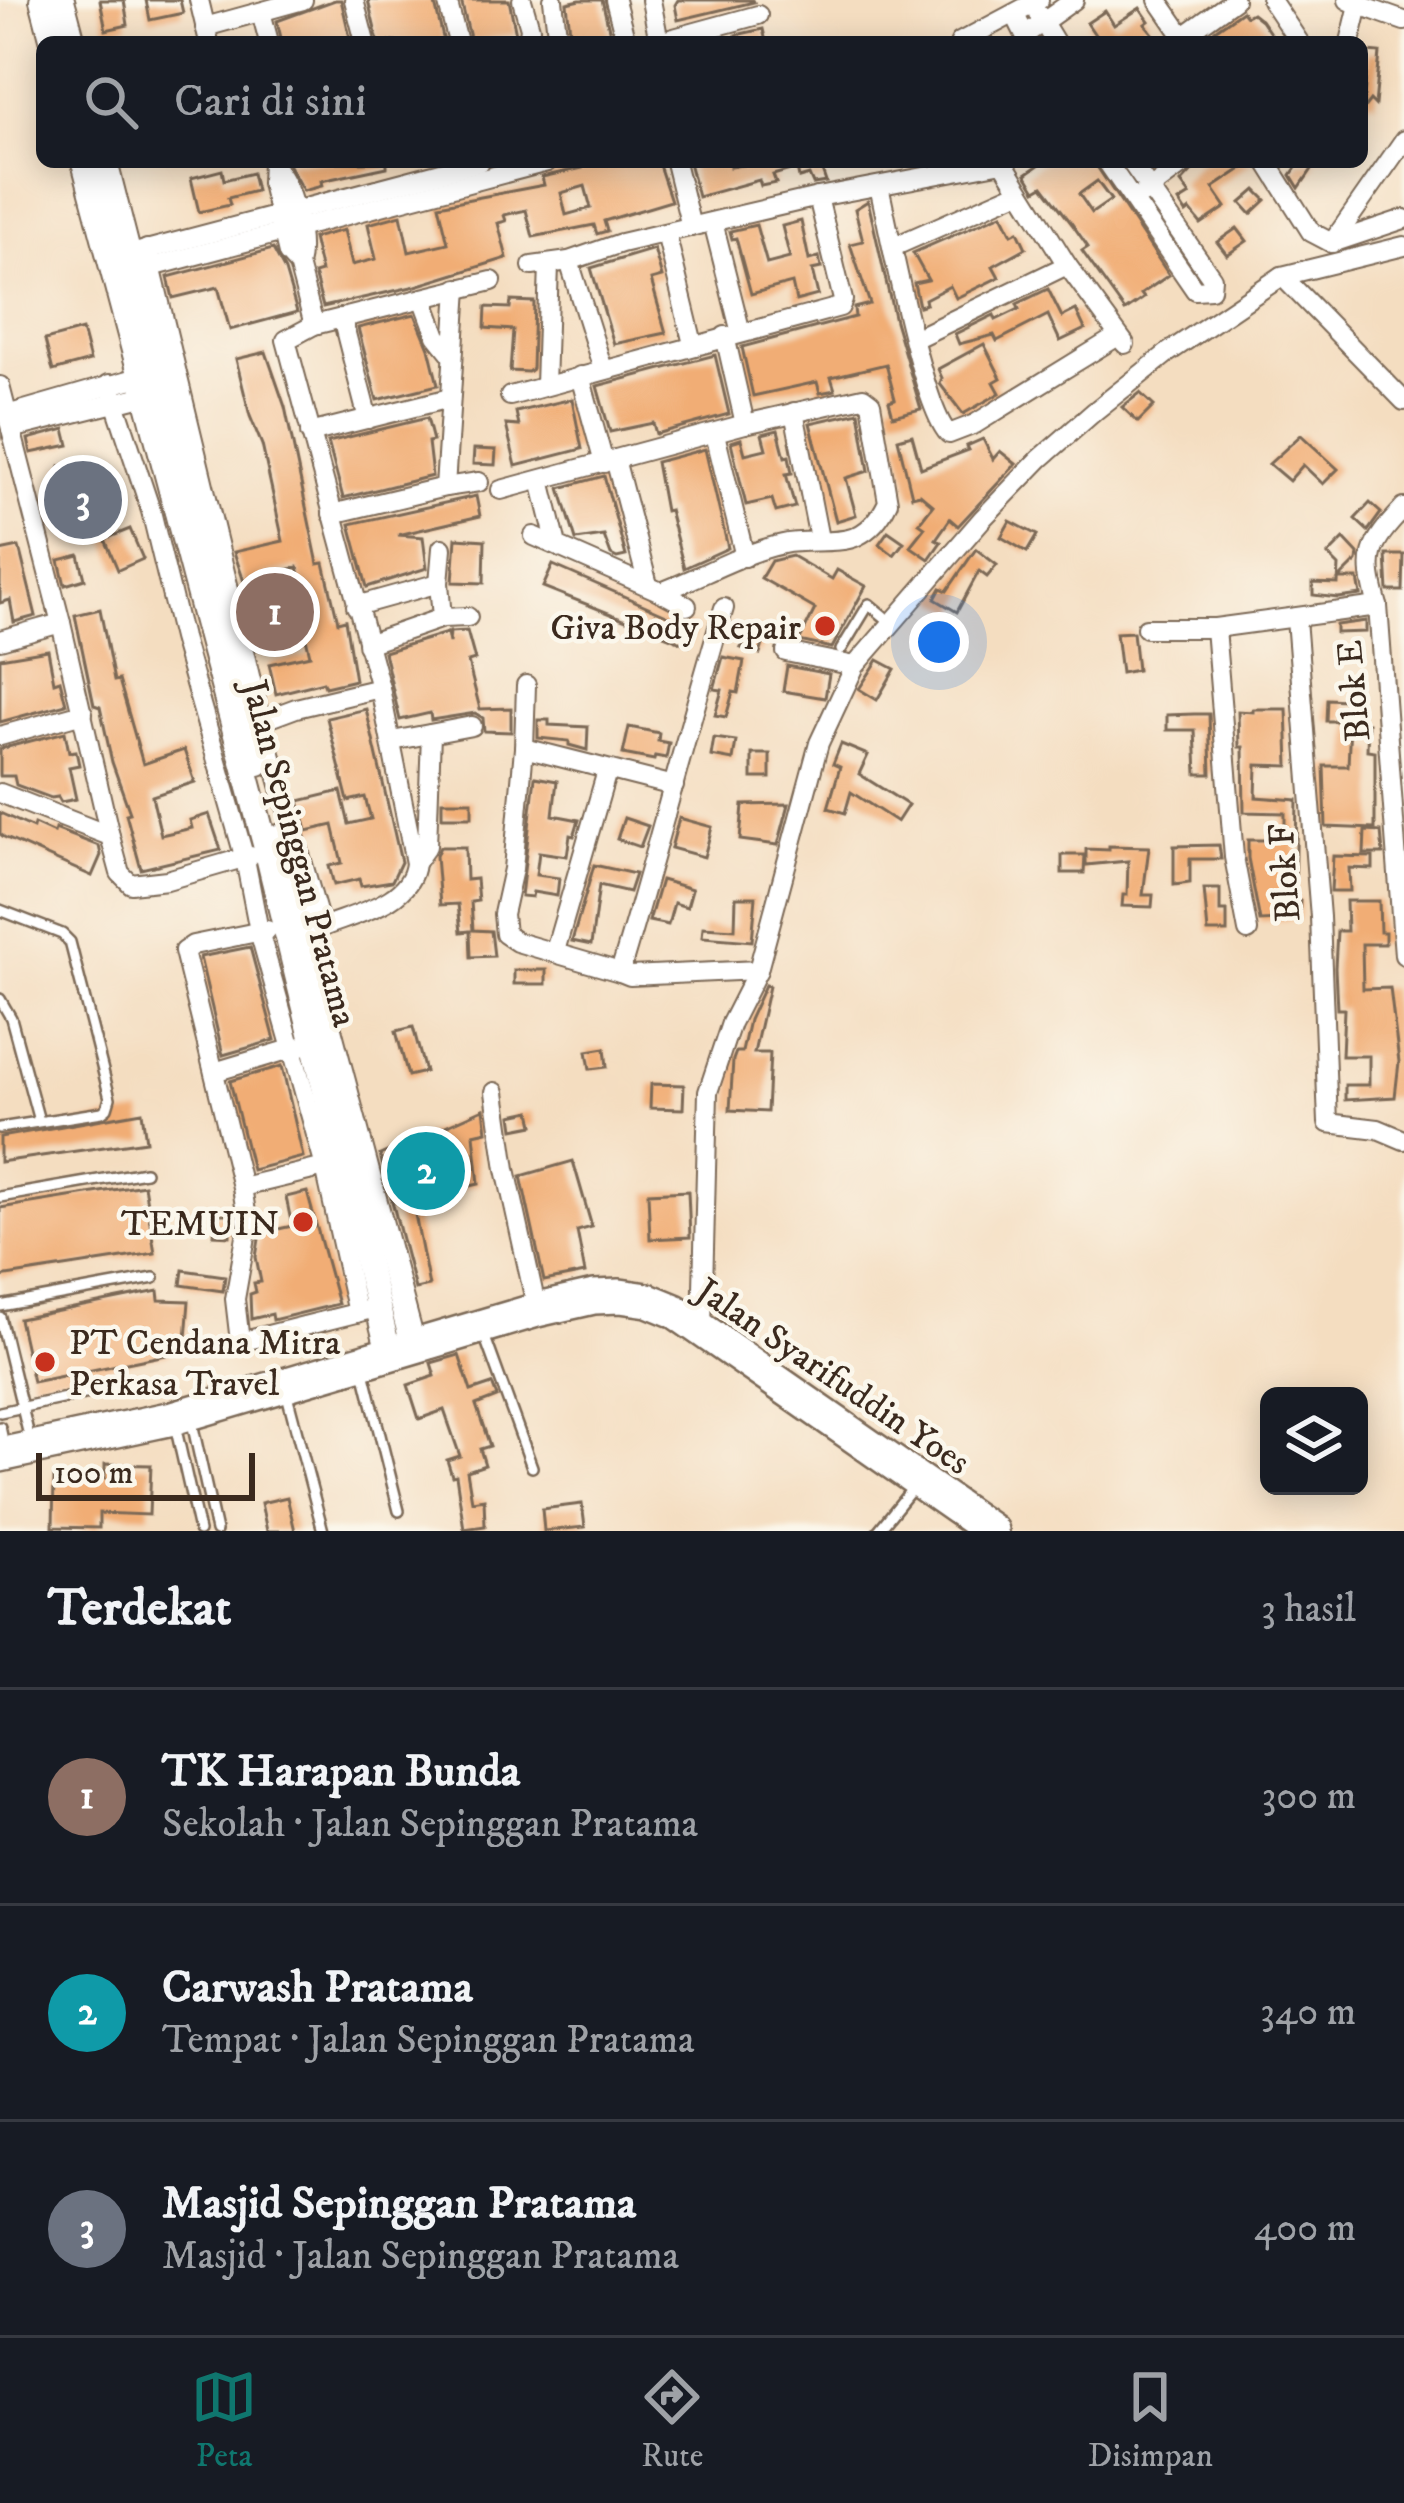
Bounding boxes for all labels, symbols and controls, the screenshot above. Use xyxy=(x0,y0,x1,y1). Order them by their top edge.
search box xyxy=(36,36,1368,168)
icon: search xyxy=(78,69,144,135)
text: Cari di sini xyxy=(174,74,366,130)
pin: 3 xyxy=(44,455,122,545)
pin: 1 xyxy=(236,567,314,657)
place label: Giva Body Repair xyxy=(550,606,802,651)
your location xyxy=(909,612,969,672)
marker: Giva Body Repair xyxy=(812,613,838,639)
street label: Blok E xyxy=(1328,638,1381,743)
street label: Jalan Sepinggan Pratama xyxy=(230,672,367,1033)
street label: Blok F xyxy=(1260,822,1311,923)
pin: 2 xyxy=(387,1126,465,1216)
place label: TEMUIN xyxy=(121,1202,279,1247)
marker: TEMUIN xyxy=(290,1209,316,1235)
street label: Jalan Syarifuddin Yoes xyxy=(685,1267,978,1485)
place label: PT Cendana Mitra Perkasa Travel xyxy=(69,1321,341,1407)
marker: PT Cendana Mitra Perkasa Travel xyxy=(32,1349,58,1375)
map controls xyxy=(1260,1387,1368,1495)
button: layers xyxy=(1260,1387,1368,1495)
scale bar xyxy=(36,1447,255,1500)
text: 100 m xyxy=(54,1453,133,1494)
text: Terdekat xyxy=(48,1577,231,1641)
text: 3 hasil xyxy=(1261,1585,1356,1634)
text: TK Harapan Bunda xyxy=(162,1744,520,1800)
text: 1 xyxy=(80,1772,94,1821)
text: 300 m xyxy=(1262,1772,1356,1821)
text: Sekolah · Jalan Sepinggan Pratama xyxy=(162,1800,698,1849)
text: Carwash Pratama xyxy=(162,1960,473,2016)
text: 2 xyxy=(77,1988,97,2037)
text: 340 m xyxy=(1260,1988,1356,2037)
text: Tempat · Jalan Sepinggan Pratama xyxy=(162,2016,695,2065)
text: Masjid Sepinggan Pratama xyxy=(162,2176,636,2232)
text: 3 xyxy=(80,2204,94,2253)
text: 400 m xyxy=(1254,2204,1356,2253)
text: Masjid · Jalan Sepinggan Pratama xyxy=(162,2232,679,2281)
tab: Peta xyxy=(191,2364,257,2477)
tab: Rute xyxy=(639,2364,705,2477)
tab: Disimpan xyxy=(1088,2364,1213,2477)

